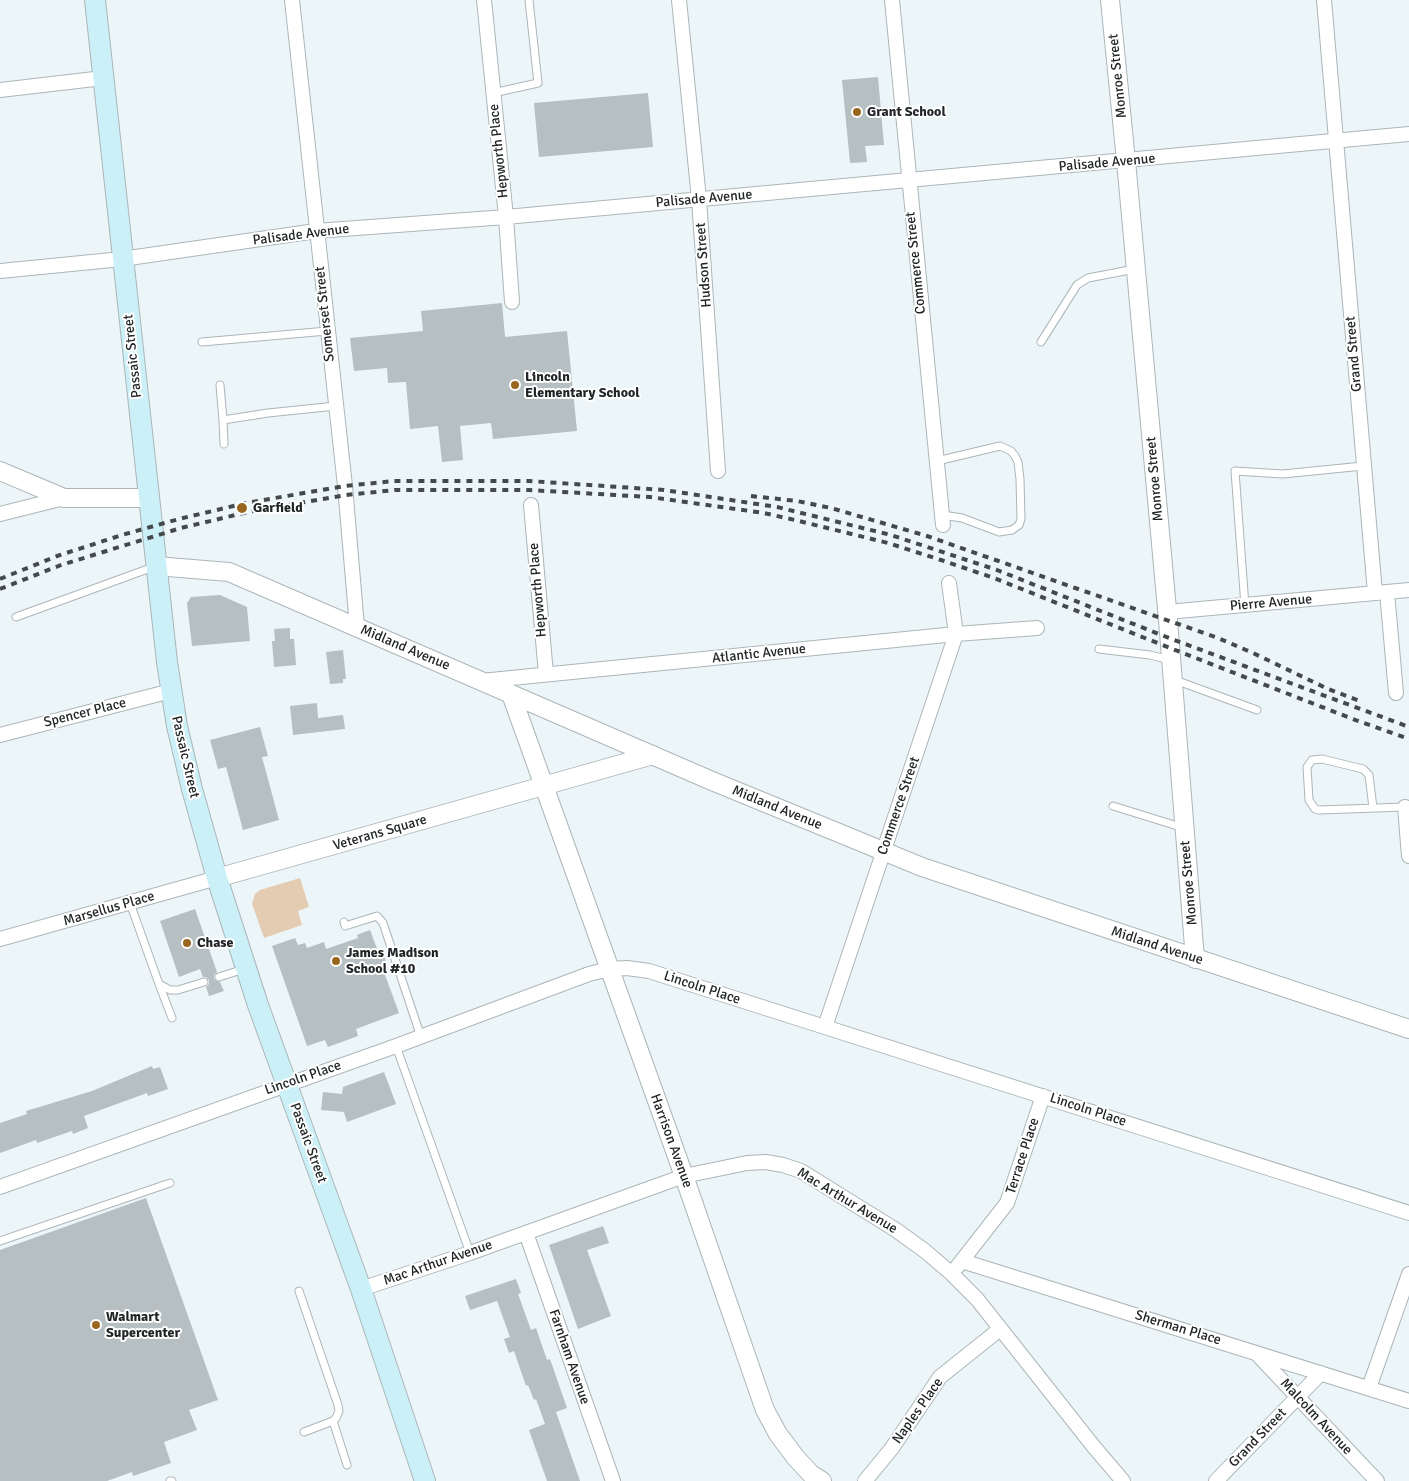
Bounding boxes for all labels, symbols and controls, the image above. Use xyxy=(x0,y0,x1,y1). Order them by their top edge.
street label: Monroe Street xyxy=(1105,33,1131,119)
street label: Hepworth Place xyxy=(486,103,512,199)
place label: Grant School xyxy=(867,104,946,120)
marker: Grant School xyxy=(851,106,863,118)
street label: Palisade Avenue xyxy=(1058,150,1156,176)
street label: Palisade Avenue xyxy=(655,186,753,212)
street label: Commerce Street xyxy=(902,211,930,315)
street label: Palisade Avenue xyxy=(252,221,350,249)
street label: Hudson Street xyxy=(693,222,715,308)
street label: Somerset Street xyxy=(312,265,338,363)
street label: Passaic Street xyxy=(120,313,146,399)
street label: Grand Street xyxy=(1342,316,1366,392)
place label: Lincoln Elementary School xyxy=(525,369,640,402)
marker: Lincoln Elementary School xyxy=(509,379,521,391)
street label: Monroe Street xyxy=(1143,436,1167,522)
place label: Garfield xyxy=(253,500,303,516)
marker: Garfield xyxy=(235,501,249,515)
street label: Hepworth Place xyxy=(526,542,550,638)
street label: Pierre Avenue xyxy=(1229,591,1313,615)
street label: Midland Avenue xyxy=(358,622,452,674)
street label: Atlantic Avenue xyxy=(711,641,807,667)
street label: Spencer Place xyxy=(42,695,128,731)
street label: Passaic Street xyxy=(167,714,203,800)
street label: Commerce Street xyxy=(874,755,924,857)
street label: Midland Avenue xyxy=(729,782,825,834)
street label: Veterans Square xyxy=(331,812,429,854)
street label: Monroe Street xyxy=(1177,840,1201,926)
street label: Marsellus Place xyxy=(61,888,157,930)
street label: Midland Avenue xyxy=(1109,923,1205,969)
place label: Chase xyxy=(197,935,233,951)
marker: Chase xyxy=(181,937,193,949)
place label: James Madison School #10 xyxy=(346,945,439,978)
marker: James Madison School #10 xyxy=(330,955,342,967)
street label: Lincoln Place xyxy=(661,968,743,1008)
street label: Lincoln Place xyxy=(263,1057,343,1099)
street label: Lincoln Place xyxy=(1047,1090,1129,1130)
street label: Harrison Avenue xyxy=(646,1092,696,1190)
street label: Passaic Street xyxy=(286,1101,330,1185)
street label: Terrace Place xyxy=(1003,1116,1043,1196)
street label: Mac Arthur Avenue xyxy=(794,1164,900,1238)
street label: Mac Arthur Avenue xyxy=(381,1236,495,1290)
street label: Farnham Avenue xyxy=(545,1307,593,1407)
street label: Sherman Place xyxy=(1133,1307,1223,1349)
place label: Walmart Supercenter xyxy=(106,1309,180,1341)
marker: Walmart Supercenter xyxy=(90,1319,102,1331)
street label: Naples Place xyxy=(889,1375,947,1447)
street label: Malcolm Avenue xyxy=(1276,1375,1356,1459)
street label: Grand Street xyxy=(1226,1405,1290,1471)

